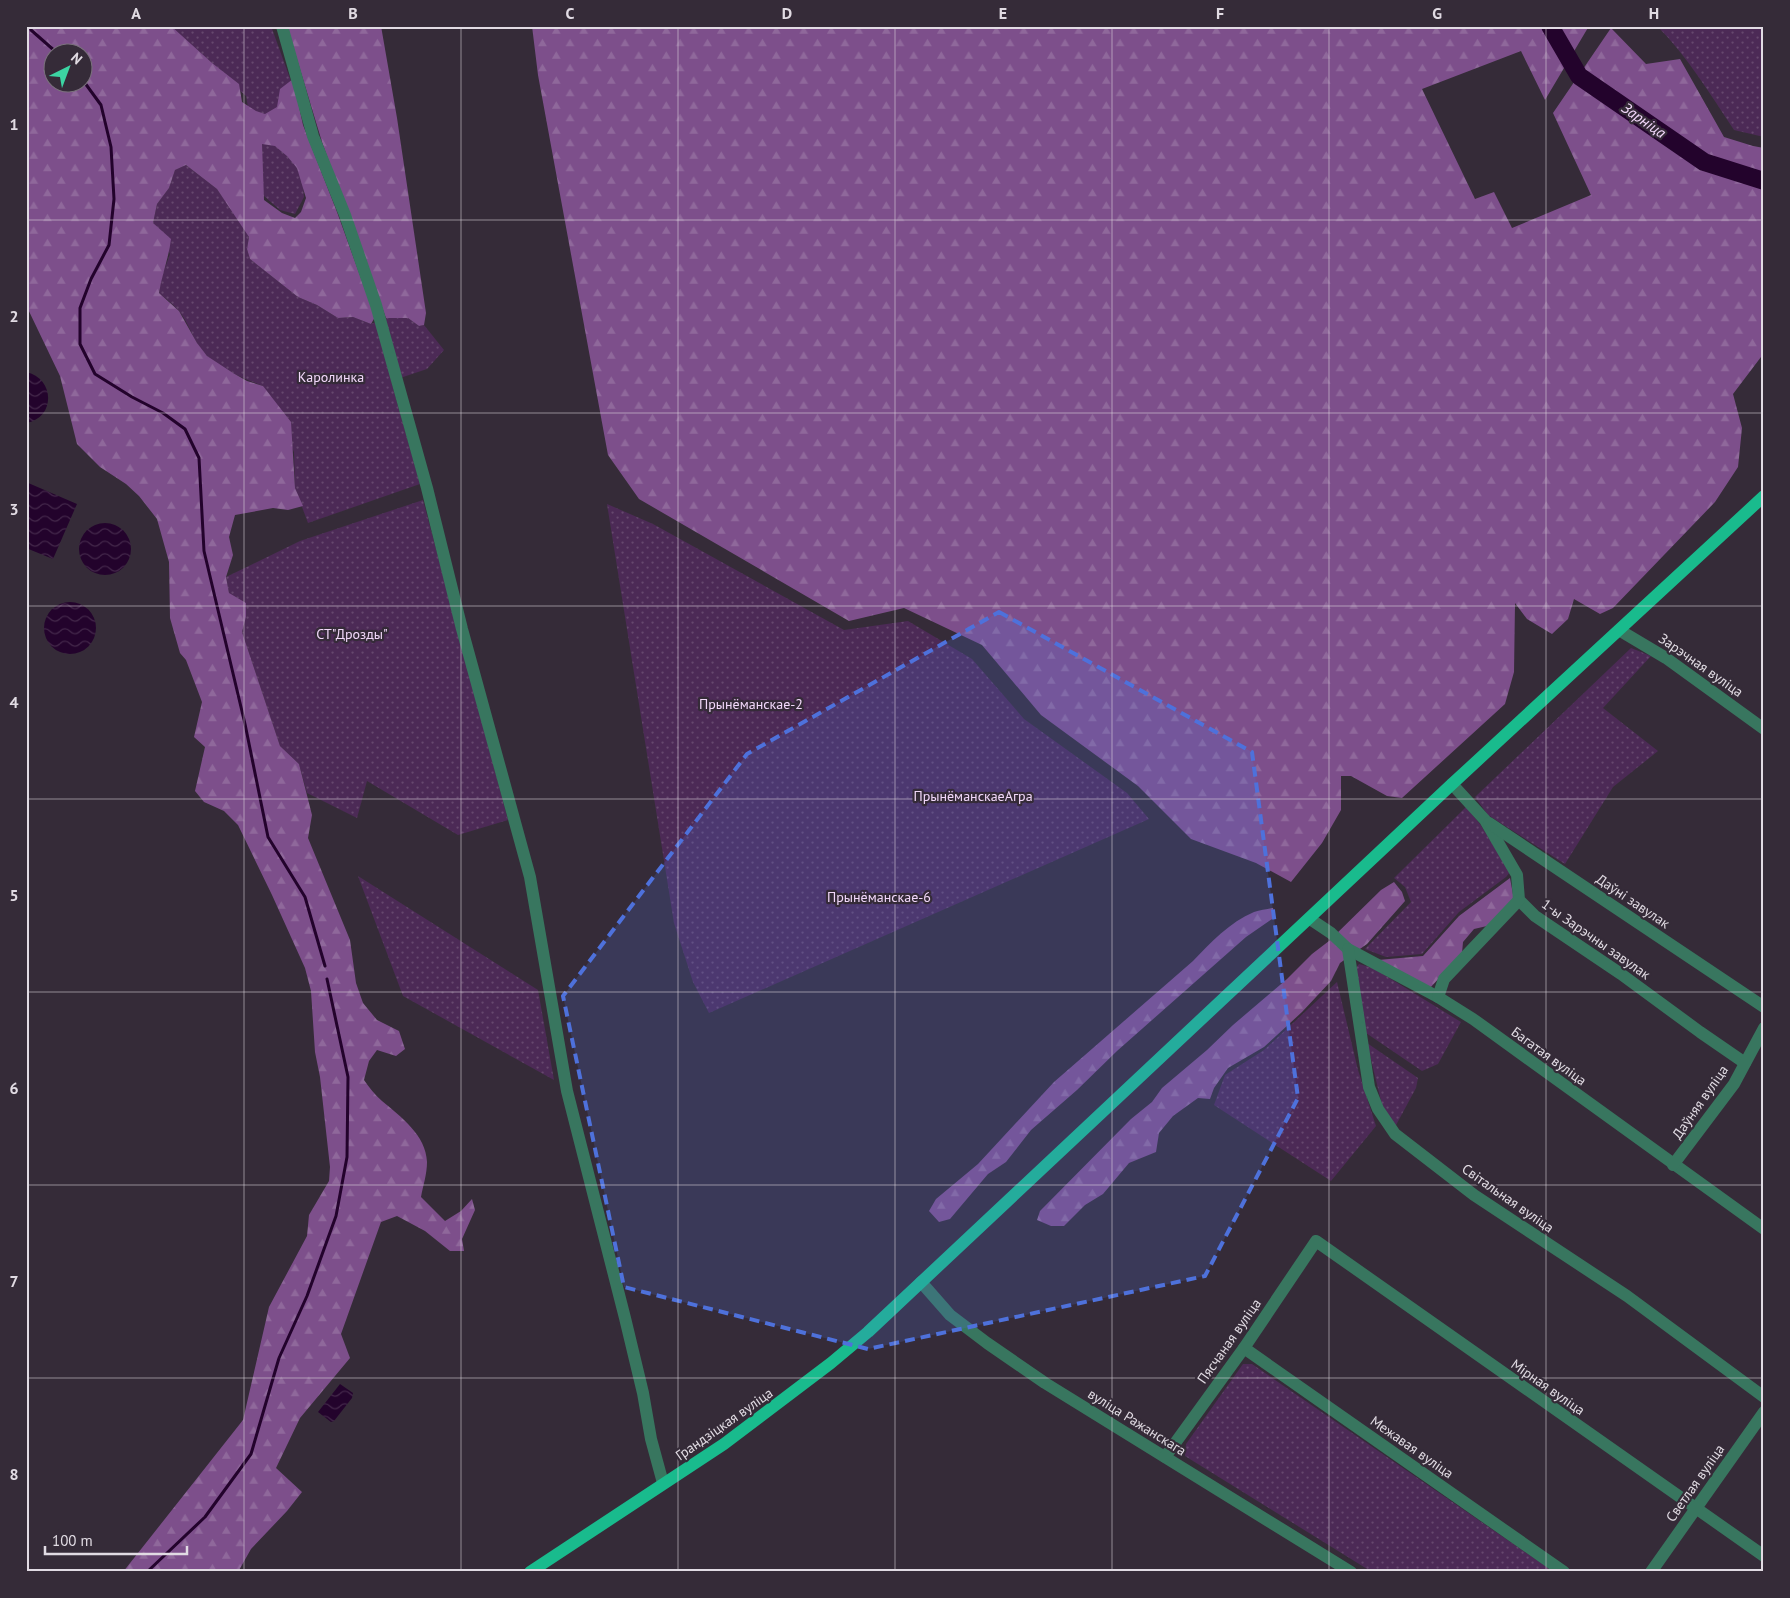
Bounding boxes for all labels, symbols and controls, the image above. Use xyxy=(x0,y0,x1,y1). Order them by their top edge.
text: A xyxy=(131,3,141,23)
text: B xyxy=(348,3,358,23)
text: C xyxy=(566,3,575,23)
text: D xyxy=(782,3,792,23)
text: E xyxy=(999,3,1007,23)
text: F xyxy=(1216,3,1224,23)
text: G xyxy=(1432,3,1442,23)
text: H xyxy=(1649,3,1659,23)
north arrow xyxy=(42,42,92,92)
text: N xyxy=(67,49,86,68)
water label: Зарніца xyxy=(1618,98,1670,142)
text: 1 xyxy=(9,114,19,134)
text: 2 xyxy=(9,306,19,326)
park label: Каролинка xyxy=(298,368,364,386)
text: 3 xyxy=(9,499,19,519)
park label: СТ"Дрозды" xyxy=(316,625,388,643)
street label: Зарэчная вуліца xyxy=(1655,629,1747,701)
text: 4 xyxy=(9,692,19,712)
park label: Прынёманскае-2 xyxy=(699,695,803,713)
park label: ПрынёманскаеАгра xyxy=(913,787,1033,805)
street label: Даўні завулак xyxy=(1593,870,1674,932)
text: 5 xyxy=(9,885,19,905)
park label: Прынёманскае-6 xyxy=(827,888,931,906)
street label: 1-ы Зарэчны завулак xyxy=(1538,895,1654,983)
street label: Багатая вуліца xyxy=(1508,1023,1590,1089)
street label: Даўняя вуліца xyxy=(1668,1062,1732,1142)
text: 6 xyxy=(9,1078,19,1098)
street label: Світальная вуліца xyxy=(1458,1160,1558,1236)
text: 7 xyxy=(9,1271,19,1291)
street label: Пясчаная вуліца xyxy=(1193,1295,1265,1387)
street label: Мірная вуліца xyxy=(1508,1355,1588,1419)
street label: Грандзіцкая вуліца xyxy=(672,1384,776,1464)
street label: вуліца Ражанскага xyxy=(1085,1385,1190,1459)
street label: Межавая вуліца xyxy=(1367,1412,1457,1482)
street label: Светлая вуліца xyxy=(1662,1441,1728,1525)
text: 8 xyxy=(9,1464,19,1484)
scale bar xyxy=(45,1523,188,1555)
text: 100 m xyxy=(52,1531,93,1550)

